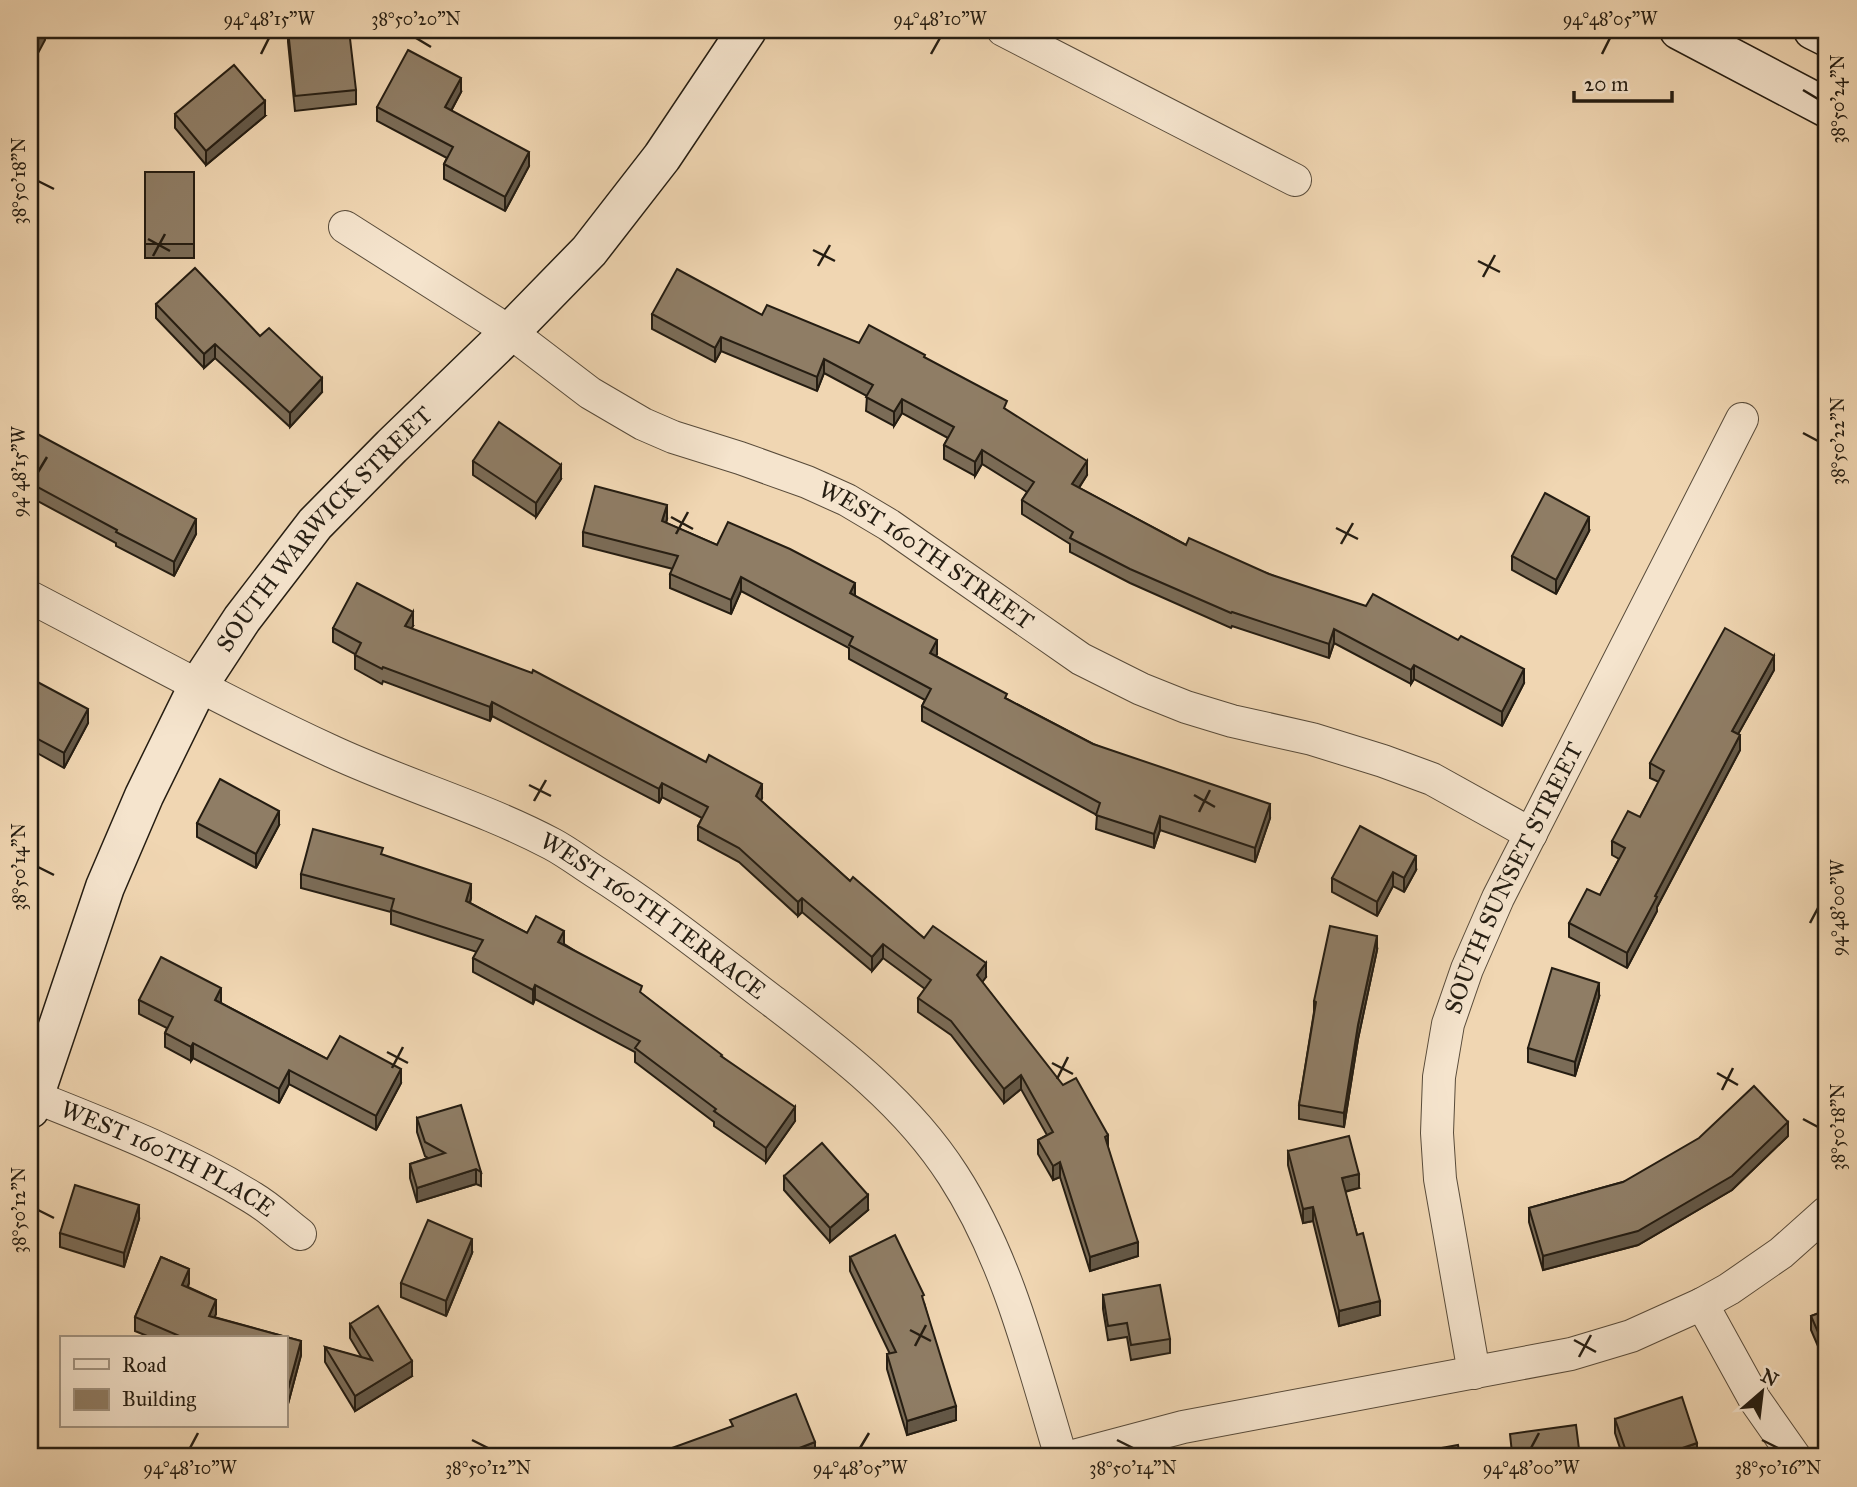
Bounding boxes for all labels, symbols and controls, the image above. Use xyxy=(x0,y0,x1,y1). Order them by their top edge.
text: 94°48'15"W xyxy=(223,8,315,30)
text: 38°50'20"N xyxy=(371,8,461,30)
text: 94°48'10"W xyxy=(893,8,988,30)
text: 94°48'05"W xyxy=(1563,8,1658,30)
text: 38°50'24"N xyxy=(1827,54,1849,144)
scale bar xyxy=(1574,60,1672,104)
text: 20 m xyxy=(1584,71,1629,97)
text: 38°50'18"N xyxy=(8,138,30,224)
text: 38°50'22"N xyxy=(1827,397,1849,485)
street label: SOUTH WARWICK STREET xyxy=(210,400,439,658)
text: 94°48'15"W xyxy=(8,426,30,518)
street label: WEST 160TH STREET xyxy=(814,474,1040,637)
street label: SOUTH SUNSET STREET xyxy=(1438,737,1590,1018)
text: 38°50'14"N xyxy=(8,823,30,911)
street label: WEST 160TH TERRACE xyxy=(535,826,772,1006)
text: 94°48'00"W xyxy=(1827,859,1849,956)
text: 38°50'18"N xyxy=(1827,1084,1849,1170)
street label: WEST 160TH PLACE xyxy=(56,1094,281,1223)
text: 38°50'12"N xyxy=(8,1167,30,1253)
legend xyxy=(60,1336,287,1428)
text: Road xyxy=(122,1352,167,1378)
north arrow xyxy=(1728,1358,1798,1428)
text: N xyxy=(1757,1363,1782,1391)
text: Building xyxy=(122,1386,196,1412)
text: 94°48'10"W xyxy=(143,1457,238,1479)
text: 38°50'12"N xyxy=(445,1457,531,1479)
text: 94°48'05"W xyxy=(813,1457,908,1479)
text: 38°50'14"N xyxy=(1089,1457,1177,1479)
text: 94°48'00"W xyxy=(1483,1457,1580,1479)
text: 38°50'16"N xyxy=(1735,1457,1821,1479)

